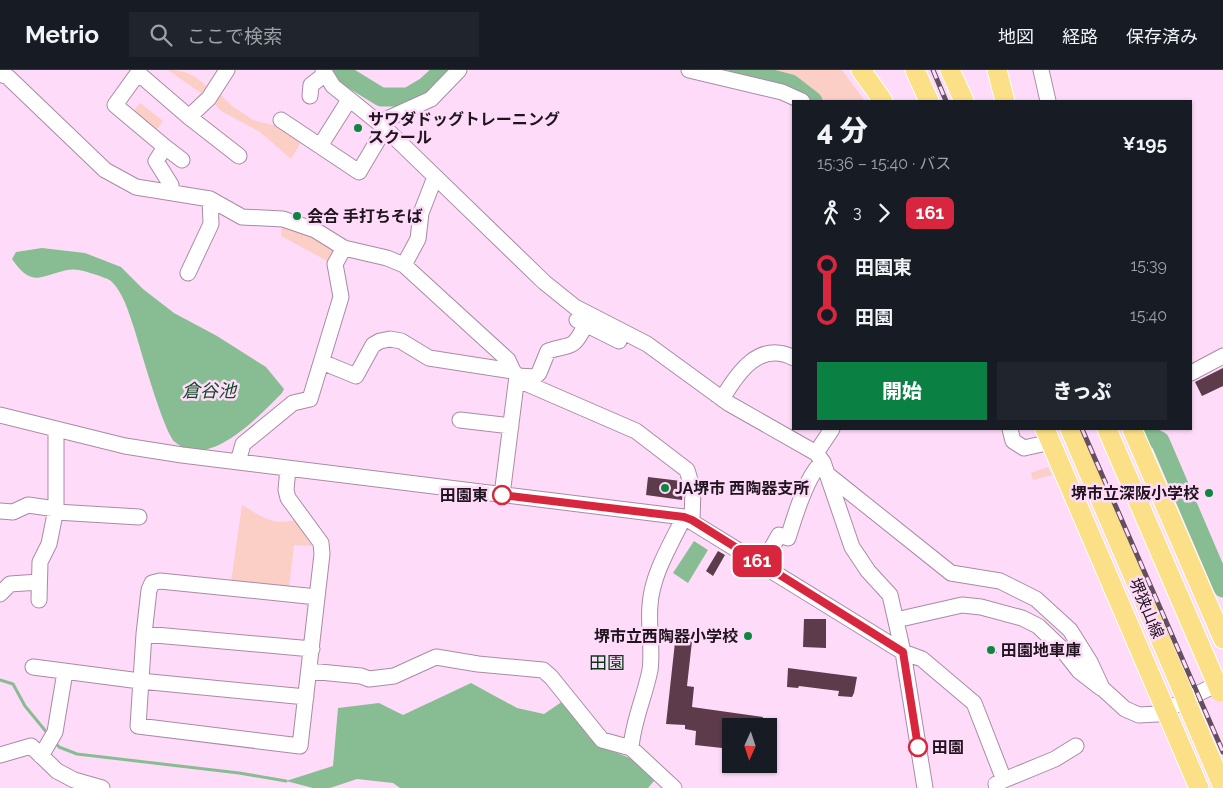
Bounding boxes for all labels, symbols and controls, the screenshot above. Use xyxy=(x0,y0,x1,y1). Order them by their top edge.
search box xyxy=(129,12,479,57)
text: Metrio xyxy=(25,20,99,49)
icon: search xyxy=(147,21,175,49)
text: ここで検索 xyxy=(187,25,282,47)
text: 地図 xyxy=(998,26,1034,47)
text: 経路 xyxy=(1062,26,1098,47)
text: 保存済み xyxy=(1126,26,1198,47)
place label: サワダドッグトレーニング スクール xyxy=(368,110,560,147)
text: 4 分 xyxy=(817,114,868,147)
marker: サワダドッグトレーニング スクール xyxy=(352,122,364,134)
text: ¥195 xyxy=(1122,132,1167,154)
text: 15:36 – 15:40 · バス xyxy=(817,154,951,173)
icon: walk xyxy=(817,199,845,227)
icon: forward xyxy=(870,199,898,227)
text: 161 xyxy=(916,202,944,223)
text: 3 xyxy=(853,203,862,222)
place label: 会合 手打ちそば xyxy=(307,207,423,226)
marker: 会合 手打ちそば xyxy=(291,210,303,222)
text: 田園東 xyxy=(855,256,912,278)
text: 15:39 xyxy=(1131,256,1167,275)
text: 田園 xyxy=(855,306,893,328)
text: 15:40 xyxy=(1130,306,1167,325)
button: 開始 xyxy=(817,362,987,420)
button: きっぷ xyxy=(997,362,1167,420)
water label: 倉谷池 xyxy=(182,380,238,401)
place label: JA堺市 西陶器支所 xyxy=(675,479,809,498)
marker: JA堺市 西陶器支所 xyxy=(659,482,671,494)
place label: 堺市立深阪小学校 xyxy=(1071,484,1199,503)
marker: 田園東 xyxy=(492,485,512,505)
place label: 田園東 xyxy=(440,486,488,505)
marker: 堺市立深阪小学校 xyxy=(1203,487,1215,499)
line badge: 161 xyxy=(728,545,786,577)
text: 161 xyxy=(743,550,771,571)
street label: 堺狭山線 xyxy=(1125,575,1168,641)
place label: 堺市立西陶器小学校 xyxy=(594,627,738,646)
marker: 堺市立西陶器小学校 xyxy=(742,630,754,642)
place label: 田園地車庫 xyxy=(1001,641,1081,660)
marker: 田園地車庫 xyxy=(985,644,997,656)
district label: 田園 xyxy=(589,652,625,673)
north arrow xyxy=(722,718,778,772)
map controls xyxy=(722,718,777,773)
marker: 田園 xyxy=(908,737,928,757)
place label: 田園 xyxy=(932,738,964,757)

